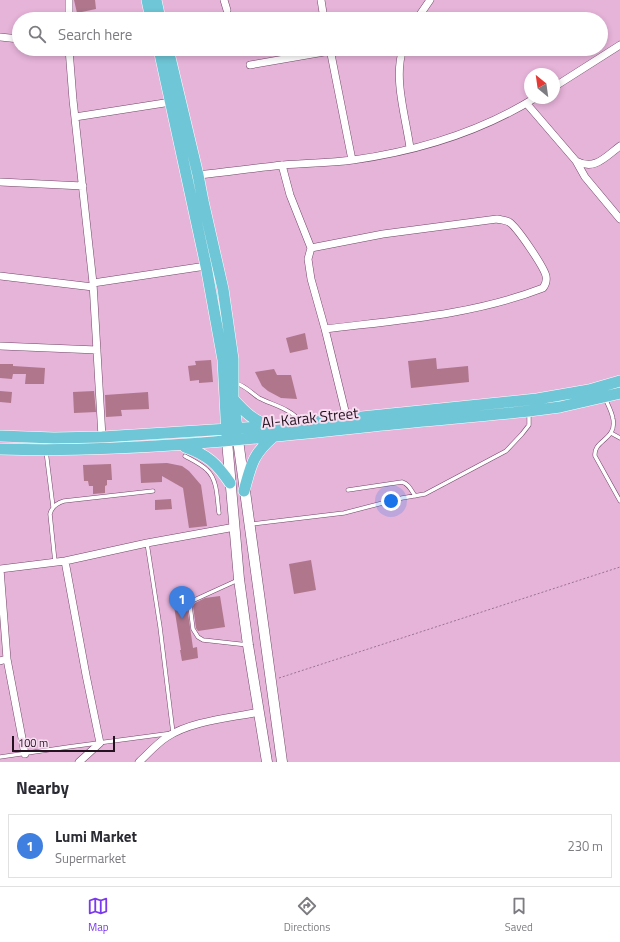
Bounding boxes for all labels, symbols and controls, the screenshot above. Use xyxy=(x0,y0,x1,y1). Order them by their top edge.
search box xyxy=(12,12,608,56)
icon: search xyxy=(26,23,48,45)
text: Search here xyxy=(58,23,132,46)
north arrow xyxy=(524,68,560,104)
street label: Al-Karak Street xyxy=(261,401,360,434)
your location xyxy=(381,491,401,511)
pin: 1 xyxy=(169,586,195,619)
scale bar xyxy=(12,734,115,753)
text: 100 m xyxy=(18,735,48,751)
text: Nearby xyxy=(16,775,69,801)
text: Lumi Market xyxy=(55,825,137,848)
text: 1 xyxy=(26,836,34,856)
text: 230 m xyxy=(567,836,603,856)
text: Supermarket xyxy=(55,848,126,868)
tab: Map xyxy=(87,895,109,935)
tab: Directions xyxy=(284,895,330,935)
tab: Saved xyxy=(505,895,533,935)

